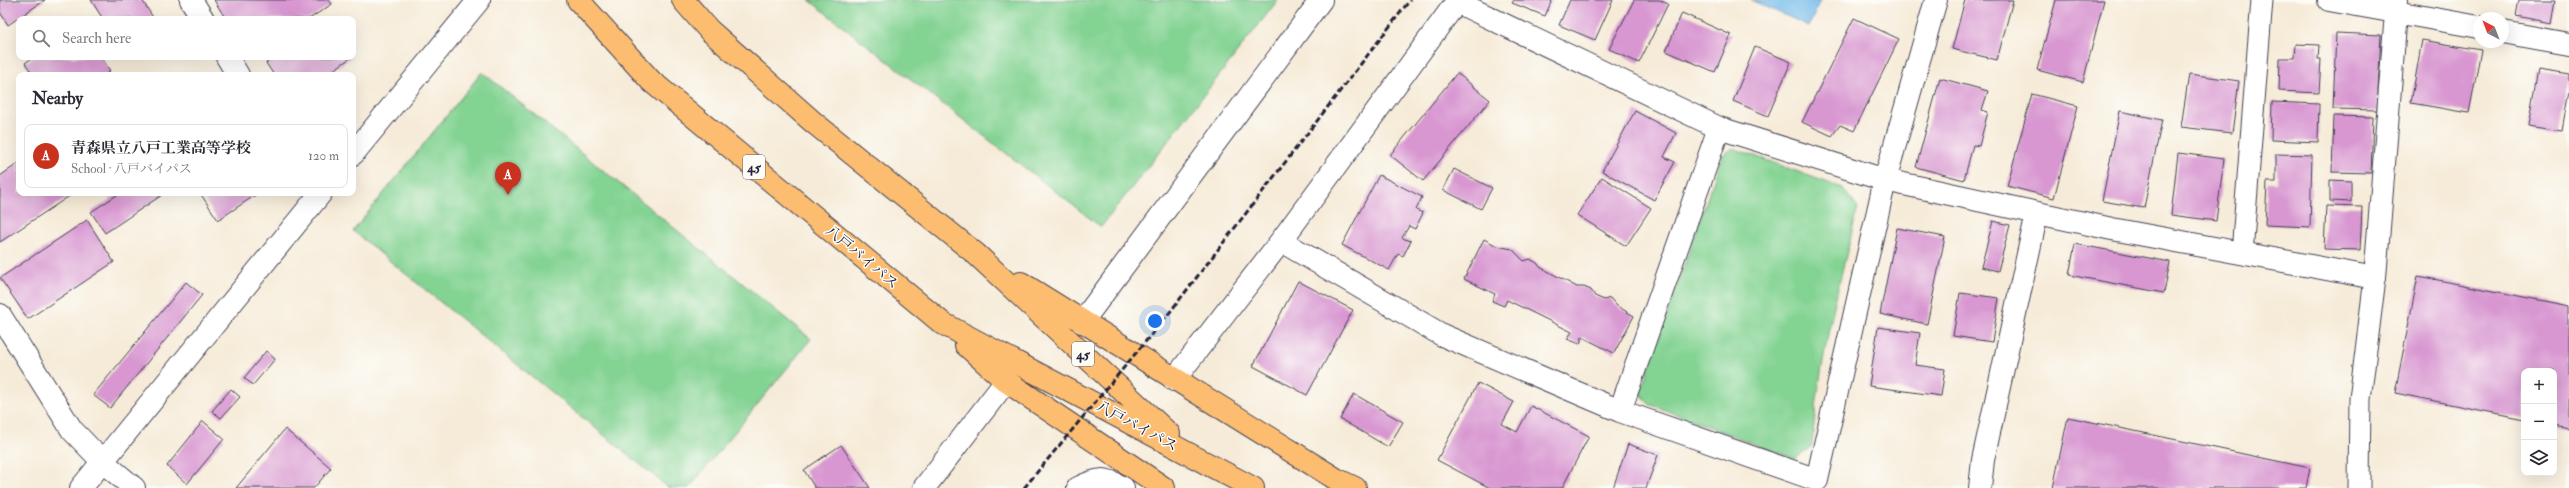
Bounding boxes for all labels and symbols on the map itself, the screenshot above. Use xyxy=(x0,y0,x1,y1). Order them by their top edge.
north arrow xyxy=(2473,12,2509,48)
road number: 45 xyxy=(743,155,765,179)
pin: A xyxy=(495,162,521,195)
street label: 八戸バイパス xyxy=(821,221,902,293)
your location xyxy=(1145,311,1165,331)
road number: 45 xyxy=(1072,342,1094,366)
street label: 八戸バイパス xyxy=(1093,397,1181,456)

